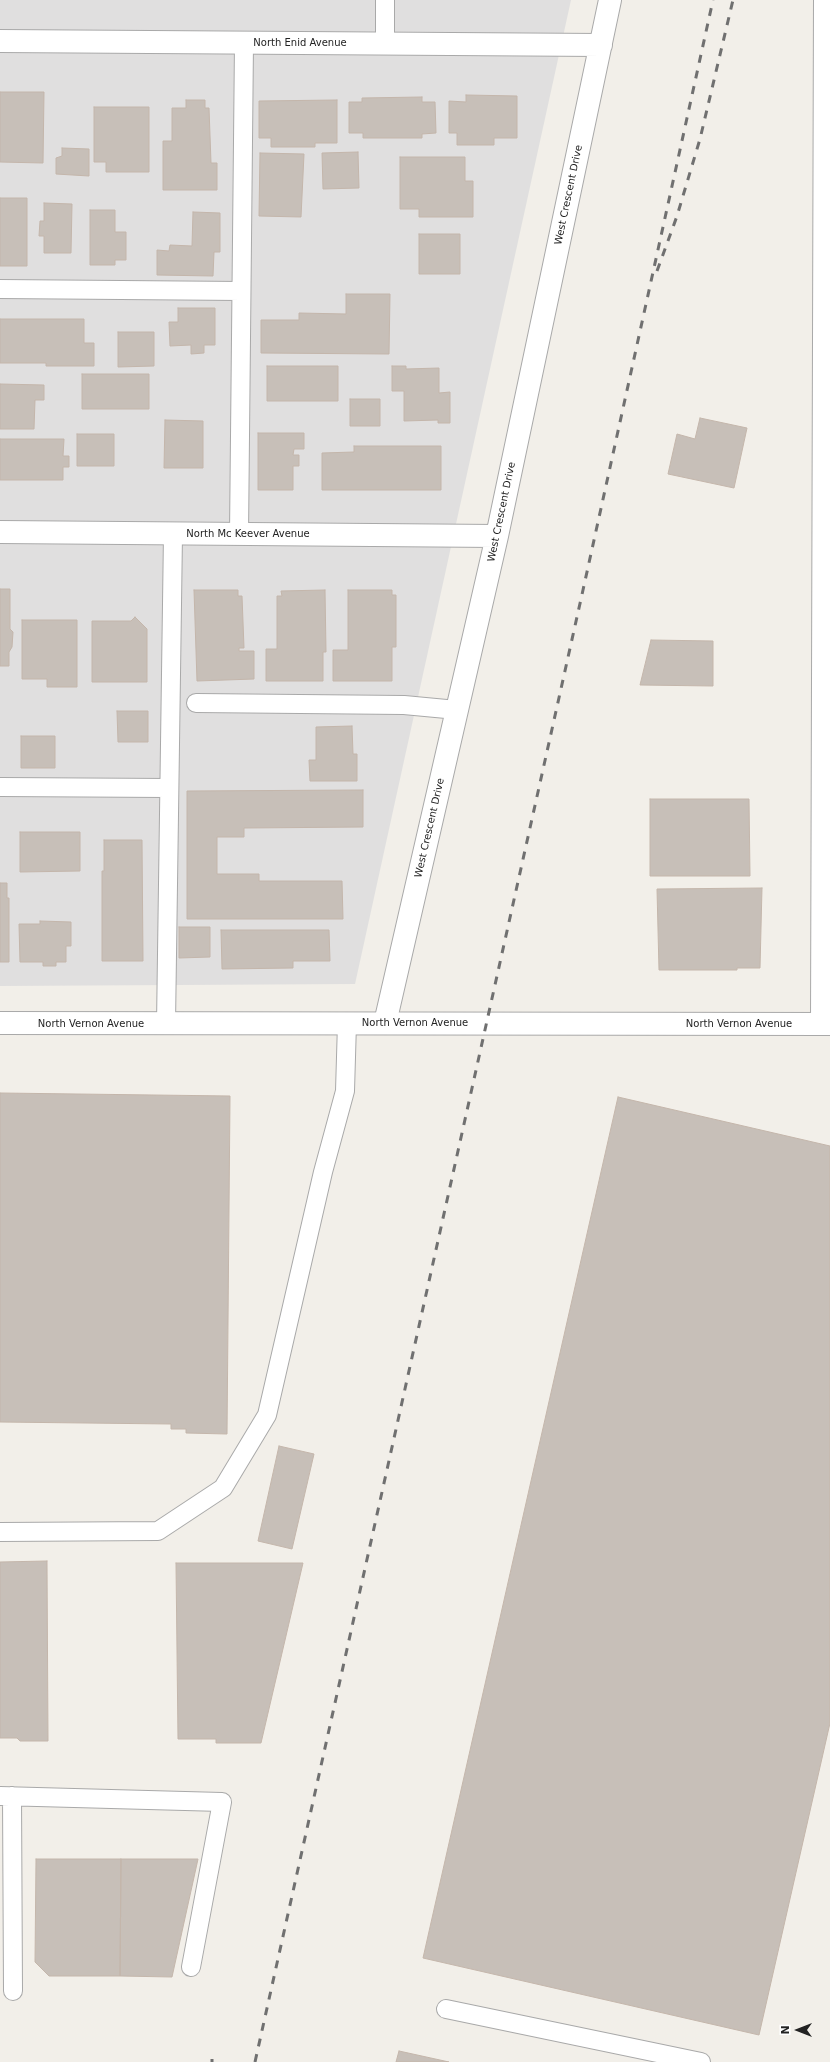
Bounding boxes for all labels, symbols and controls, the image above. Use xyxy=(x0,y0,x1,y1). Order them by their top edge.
street label: North Enid Avenue xyxy=(253,37,347,49)
street label: West Crescent Drive xyxy=(553,144,585,246)
street label: West Crescent Drive xyxy=(486,461,518,563)
street label: North Mc Keever Avenue xyxy=(186,528,310,540)
street label: West Crescent Drive xyxy=(413,777,447,879)
street label: North Vernon Avenue xyxy=(362,1017,468,1029)
street label: North Vernon Avenue xyxy=(38,1018,144,1030)
street label: North Vernon Avenue xyxy=(686,1018,792,1030)
north arrow xyxy=(778,2010,818,2050)
text: N xyxy=(779,2025,792,2035)

